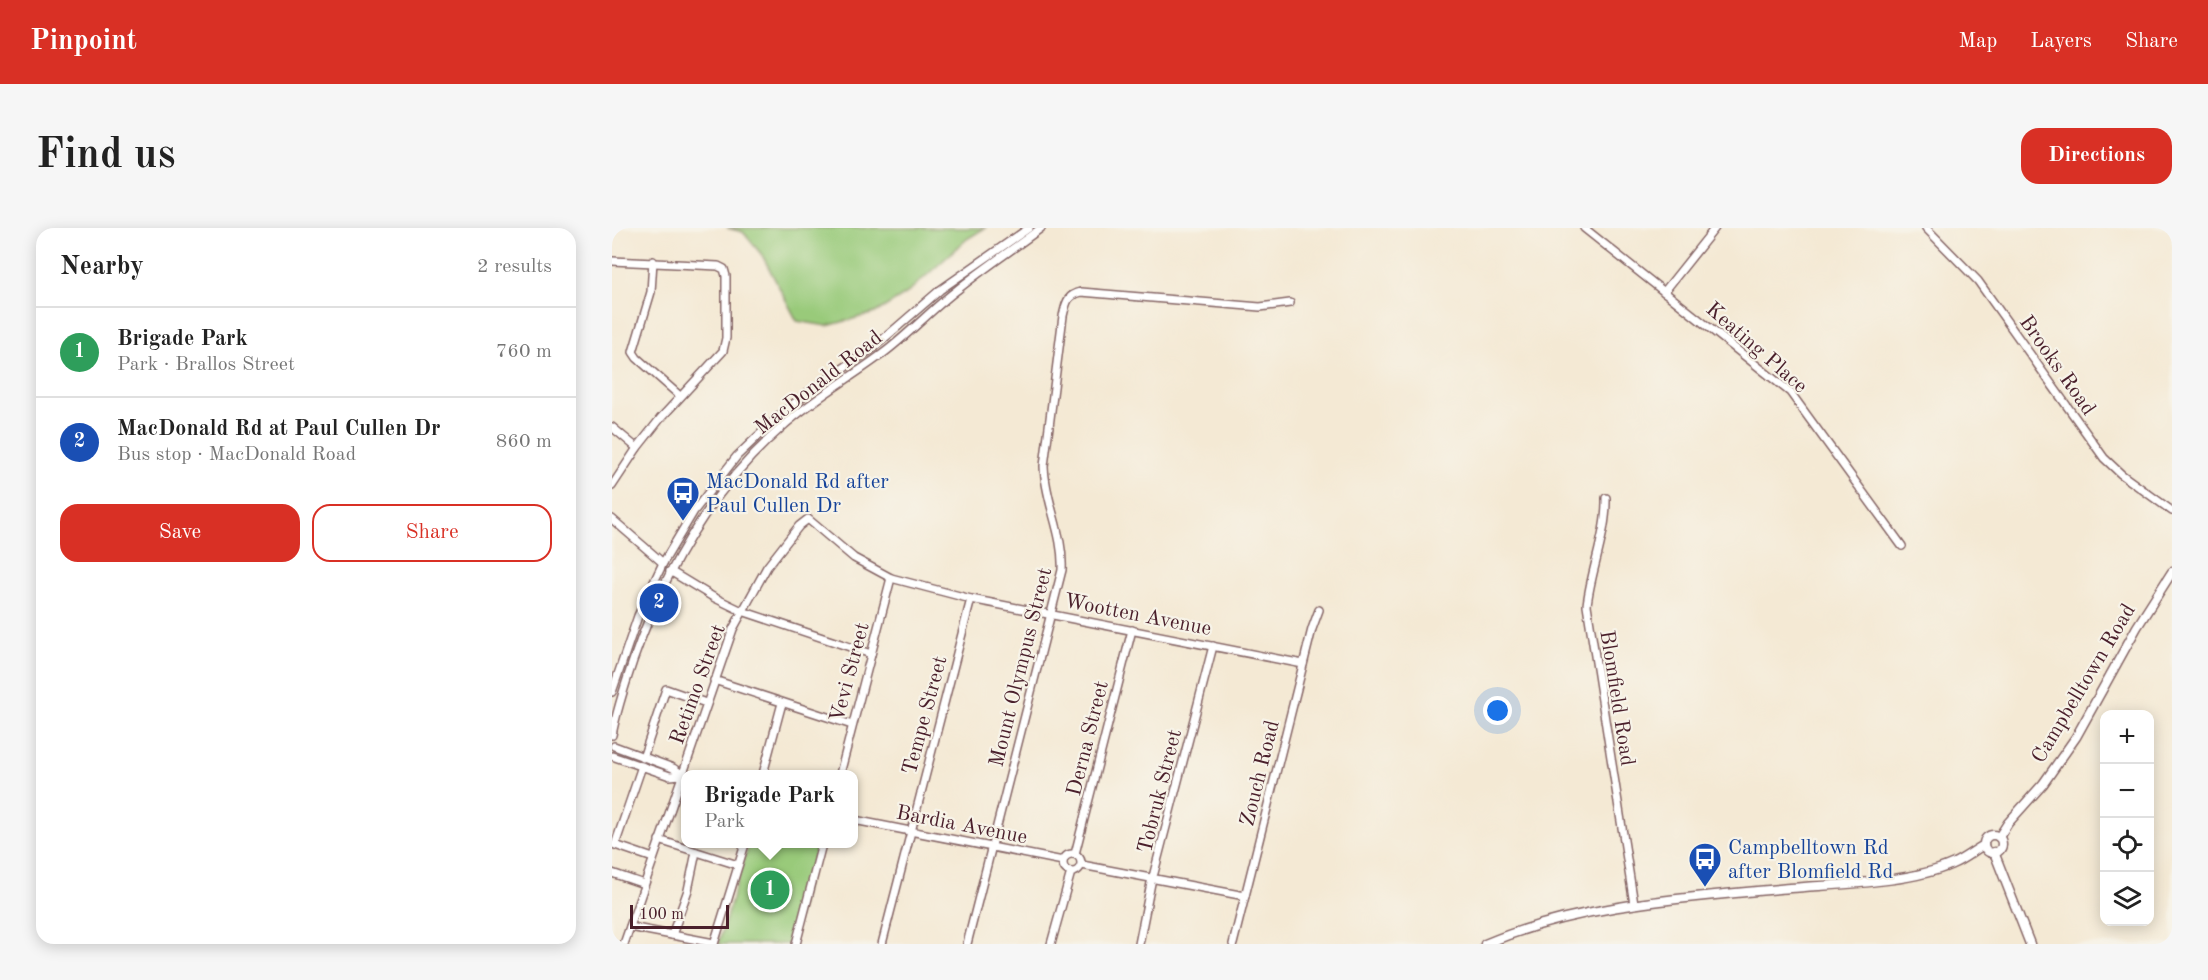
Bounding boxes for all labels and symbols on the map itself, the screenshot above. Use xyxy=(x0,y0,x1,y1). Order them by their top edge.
street label: Keating Place xyxy=(1701,299,1811,398)
street label: Brooks Road xyxy=(2015,312,2099,420)
street label: MacDonald Road xyxy=(751,327,886,439)
place label: MacDonald Rd after Paul Cullen Dr xyxy=(706,472,889,517)
bus stop icon: MacDonald Rd after Paul Cullen Dr xyxy=(665,475,701,522)
street label: Mount Olympus Street xyxy=(987,566,1056,769)
pin: 2 xyxy=(640,580,678,626)
street label: Wootten Avenue xyxy=(1062,591,1213,640)
street label: Campbelltown Road xyxy=(2029,601,2140,767)
street label: Vevi Street xyxy=(827,620,874,724)
street label: Retimo Street xyxy=(667,622,730,747)
street label: Blomfield Road xyxy=(1595,629,1638,768)
street label: Tempe Street xyxy=(900,654,951,777)
street label: Derna Street xyxy=(1064,679,1113,798)
your location xyxy=(1483,696,1512,725)
street label: Zouch Road xyxy=(1237,718,1284,829)
street label: Tobruk Street xyxy=(1135,727,1186,856)
street label: Bardia Avenue xyxy=(894,802,1029,848)
place label: Campbelltown Rd after Blomfield Rd xyxy=(1728,838,1893,883)
bus stop icon: Campbelltown Rd after Blomfield Rd xyxy=(1687,841,1723,888)
pin: 1 xyxy=(750,868,790,912)
scale bar xyxy=(630,902,729,930)

